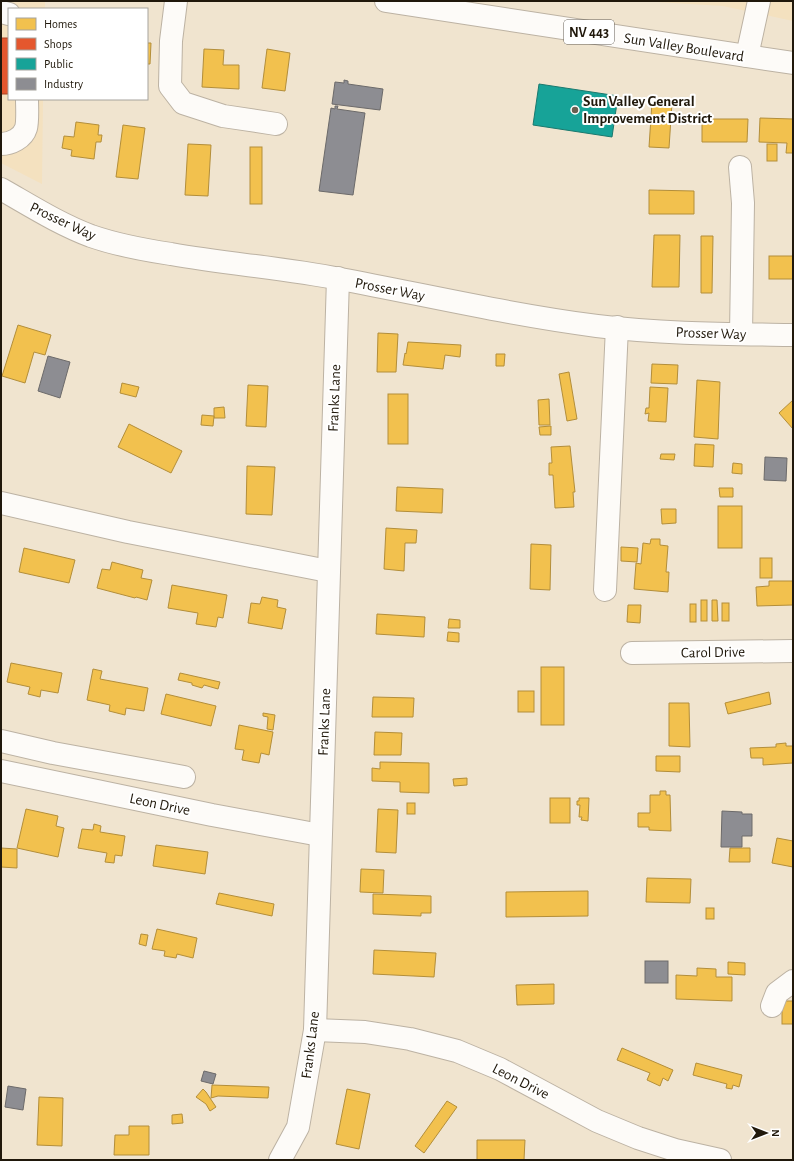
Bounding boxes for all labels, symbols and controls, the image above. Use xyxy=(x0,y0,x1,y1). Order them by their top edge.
legend xyxy=(8,8,148,100)
text: Homes xyxy=(44,18,77,30)
road number: NV 443 xyxy=(564,20,614,44)
street label: Sun Valley Boulevard xyxy=(623,31,745,64)
text: Shops xyxy=(44,38,72,50)
text: Public xyxy=(44,58,73,70)
text: Industry xyxy=(44,78,83,91)
place label: Sun Valley General Improvement District xyxy=(583,94,712,126)
marker: Sun Valley General Improvement District xyxy=(570,105,580,115)
street label: Prosser Way xyxy=(28,200,99,243)
street label: Prosser Way xyxy=(354,275,427,304)
street label: Prosser Way xyxy=(675,325,747,342)
street label: Franks Lane xyxy=(326,364,343,432)
street label: Carol Drive xyxy=(681,644,745,661)
street label: Franks Lane xyxy=(316,688,333,756)
street label: Leon Drive xyxy=(128,791,192,818)
street label: Franks Lane xyxy=(299,1010,322,1080)
street label: Leon Drive xyxy=(490,1061,552,1102)
north arrow xyxy=(746,1113,786,1153)
text: N xyxy=(770,1129,781,1137)

